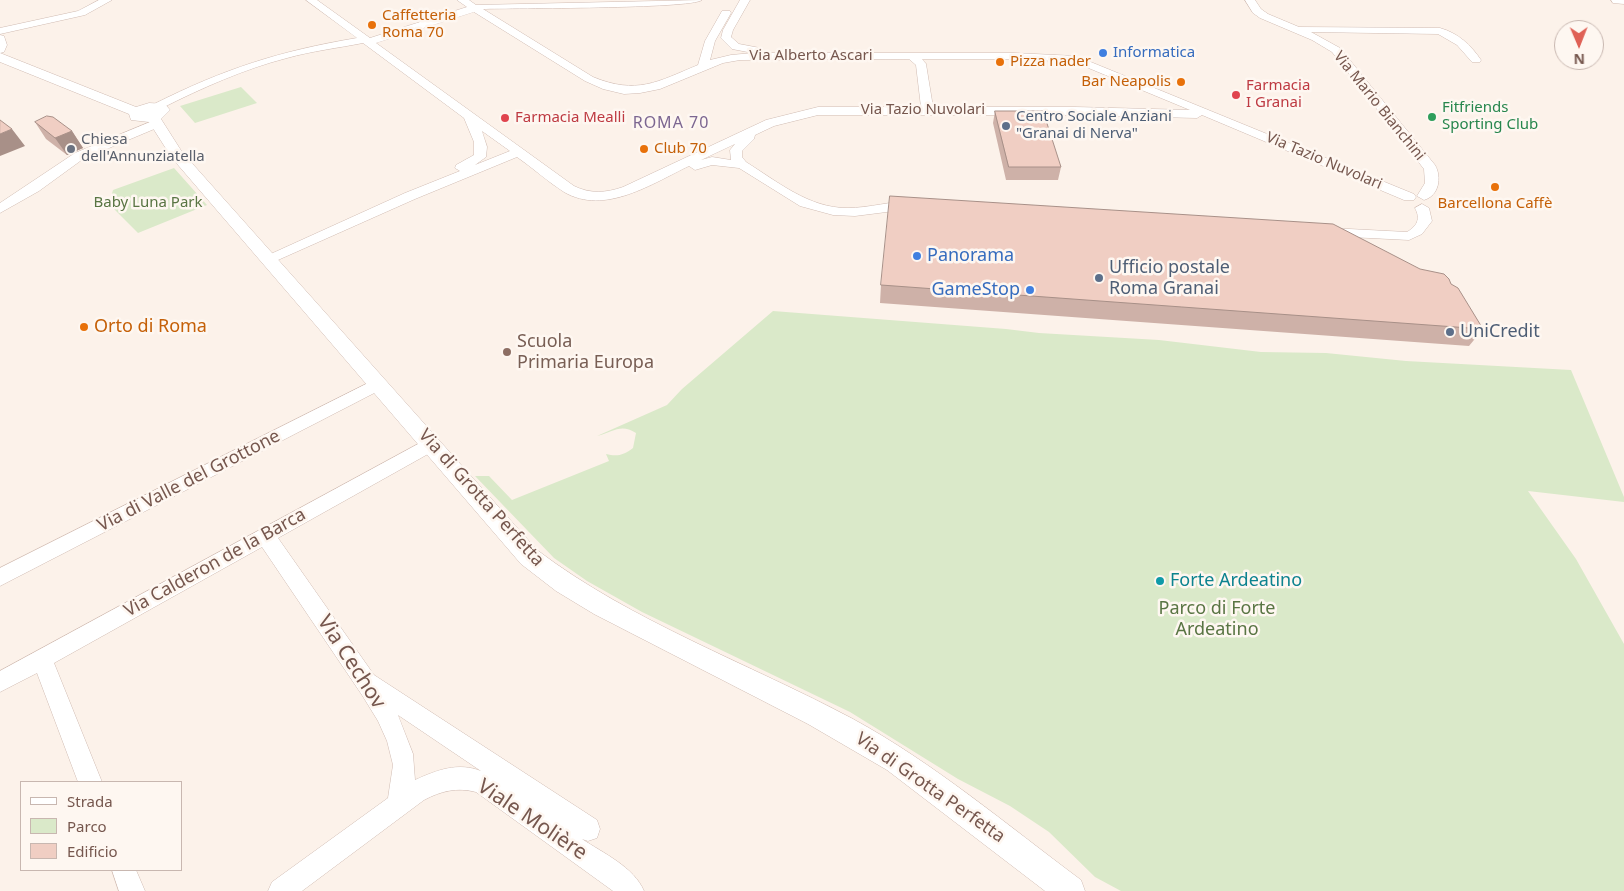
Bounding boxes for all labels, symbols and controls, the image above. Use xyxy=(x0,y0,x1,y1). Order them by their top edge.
place label: Caffetteria Roma 70 xyxy=(382,7,456,42)
marker: Caffetteria Roma 70 xyxy=(366,19,378,31)
north arrow xyxy=(1554,20,1604,70)
place label: Informatica xyxy=(1113,44,1195,62)
street label: Via Alberto Ascari xyxy=(749,47,873,65)
marker: Informatica xyxy=(1097,47,1109,59)
street label: Via Mario Bianchini xyxy=(1330,48,1428,164)
text: N xyxy=(1573,50,1585,69)
place label: Pizza nader xyxy=(1010,53,1091,71)
marker: Pizza nader xyxy=(994,56,1006,68)
place label: Bar Neapolis xyxy=(1081,73,1171,91)
marker: Bar Neapolis xyxy=(1175,76,1187,88)
place label: Farmacia I Granai xyxy=(1246,77,1310,112)
marker: Farmacia I Granai xyxy=(1230,89,1242,101)
place label: Fitfriends Sporting Club xyxy=(1442,99,1538,134)
street label: Via Tazio Nuvolari xyxy=(861,101,985,119)
place label: Centro Sociale Anziani "Granai di Nerva" xyxy=(1016,108,1172,143)
place label: Farmacia Mealli xyxy=(515,109,625,127)
marker: Fitfriends Sporting Club xyxy=(1426,111,1438,123)
marker: Farmacia Mealli xyxy=(499,112,511,124)
district label: ROMA 70 xyxy=(632,113,710,133)
marker: Centro Sociale Anziani "Granai di Nerva" xyxy=(1000,120,1012,132)
street label: Via Tazio Nuvolari xyxy=(1263,128,1385,194)
place label: Chiesa dell'Annunziatella xyxy=(81,131,205,166)
place label: Club 70 xyxy=(654,140,707,158)
marker: Chiesa dell'Annunziatella xyxy=(65,143,77,155)
marker: Club 70 xyxy=(638,143,650,155)
marker: Barcellona Caffè xyxy=(1489,181,1501,193)
park label: Baby Luna Park xyxy=(93,194,203,212)
place label: Barcellona Caffè xyxy=(1438,195,1552,213)
place label: Panorama xyxy=(927,245,1014,267)
marker: Panorama xyxy=(911,250,923,262)
place label: Ufficio postale Roma Granai xyxy=(1109,257,1230,300)
marker: Ufficio postale Roma Granai xyxy=(1093,272,1105,284)
place label: GameStop xyxy=(931,279,1020,301)
marker: GameStop xyxy=(1024,284,1036,296)
place label: Orto di Roma xyxy=(94,316,207,338)
marker: Orto di Roma xyxy=(78,321,90,333)
place label: UniCredit xyxy=(1460,321,1540,343)
marker: UniCredit xyxy=(1444,326,1456,338)
place label: Scuola Primaria Europa xyxy=(517,331,654,374)
marker: Scuola Primaria Europa xyxy=(501,346,513,358)
street label: Via di Grotta Perfetta xyxy=(414,425,548,571)
street label: Via di Valle del Grottone xyxy=(94,426,284,536)
street label: Via Calderon de la Barca xyxy=(120,504,310,622)
place label: Forte Ardeatino xyxy=(1170,570,1302,592)
marker: Forte Ardeatino xyxy=(1154,575,1166,587)
park label: Parco di Forte Ardeatino xyxy=(1159,598,1275,640)
street label: Via Cechov xyxy=(311,611,391,713)
street label: Via di Grotta Perfetta xyxy=(851,728,1009,848)
street label: Viale Molière xyxy=(472,774,592,866)
legend xyxy=(20,781,182,871)
text: Strada xyxy=(67,791,113,811)
text: Parco xyxy=(67,816,107,836)
text: Edificio xyxy=(67,841,118,861)

